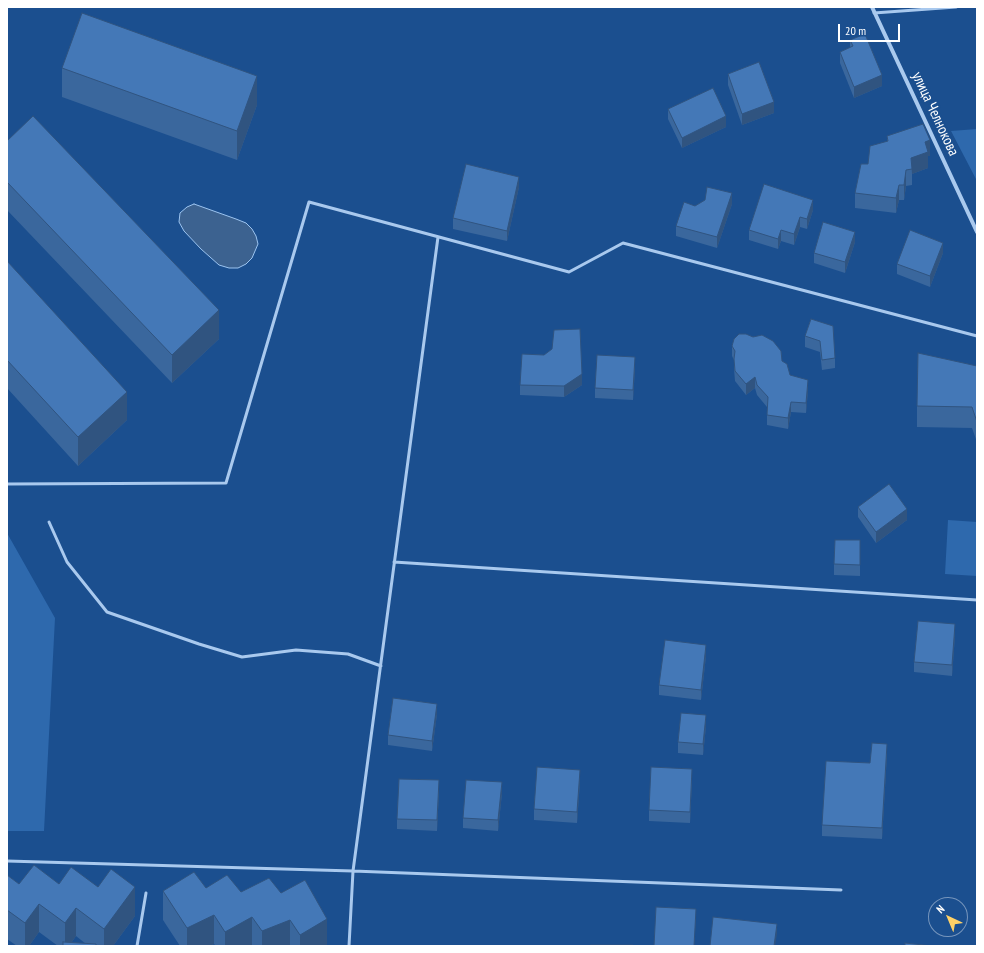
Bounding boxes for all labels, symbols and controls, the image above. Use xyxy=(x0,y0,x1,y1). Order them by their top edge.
scale bar xyxy=(840,16,902,42)
text: 20 m xyxy=(845,23,866,38)
street label: улица Челнокова xyxy=(908,69,962,159)
north arrow xyxy=(928,897,968,937)
text: N xyxy=(933,902,947,916)

